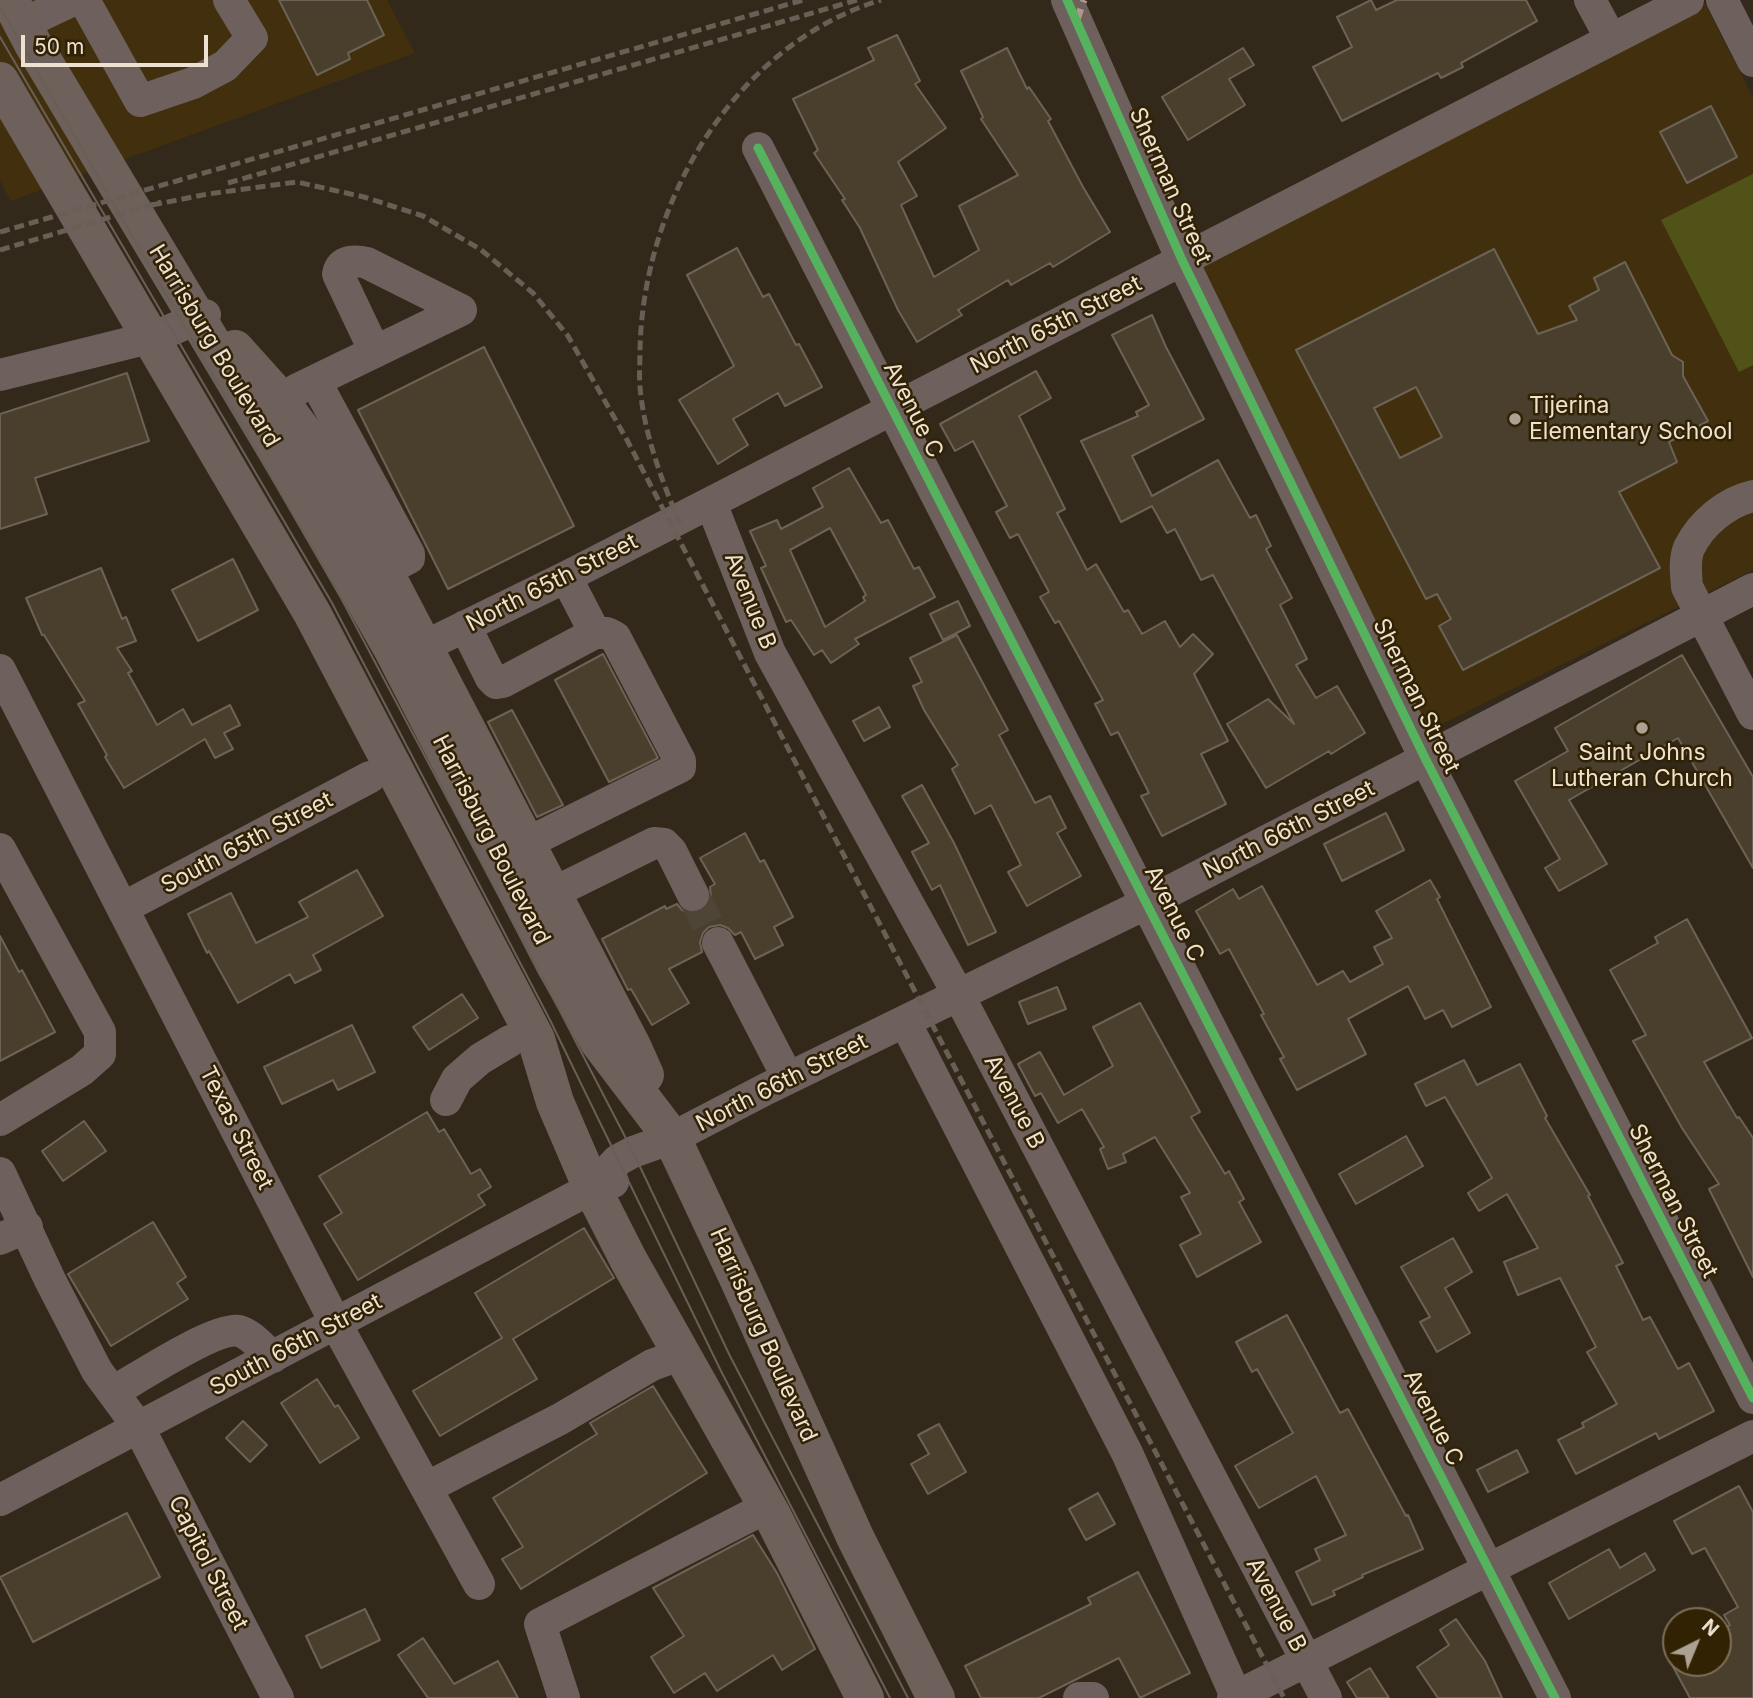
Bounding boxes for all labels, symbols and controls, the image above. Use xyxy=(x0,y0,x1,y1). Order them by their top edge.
scale bar xyxy=(24,21,212,65)
text: 50 m xyxy=(34,34,84,59)
street label: Sherman Street xyxy=(1123,103,1217,269)
street label: Harrisburg Boulevard xyxy=(143,240,285,452)
street label: North 65th Street xyxy=(966,270,1146,380)
street label: Avenue C xyxy=(877,357,949,463)
place label: Tijerina Elementary School xyxy=(1529,392,1733,446)
marker: Tijerina Elementary School xyxy=(1507,411,1523,427)
street label: North 65th Street xyxy=(462,528,642,638)
street label: Avenue B xyxy=(718,548,782,654)
street label: Sherman Street xyxy=(1367,614,1465,778)
marker: Saint Johns Lutheran Church xyxy=(1634,720,1650,736)
street label: Harrisburg Boulevard xyxy=(426,731,556,949)
place label: Saint Johns Lutheran Church xyxy=(1551,739,1733,793)
street label: North 66th Street xyxy=(1199,775,1379,885)
street label: South 65th Street xyxy=(156,786,338,900)
street label: Avenue C xyxy=(1138,861,1210,967)
street label: North 66th Street xyxy=(692,1028,872,1138)
street label: Avenue B xyxy=(978,1050,1050,1154)
street label: Texas Street xyxy=(193,1062,279,1194)
street label: Sherman Street xyxy=(1622,1120,1724,1282)
street label: Harrisburg Boulevard xyxy=(703,1224,823,1446)
street label: South 66th Street xyxy=(205,1288,387,1402)
street label: Avenue C xyxy=(1397,1365,1469,1471)
street label: Capitol Street xyxy=(162,1491,254,1635)
street label: Avenue B xyxy=(1240,1553,1312,1657)
north arrow xyxy=(1662,1607,1732,1677)
text: N xyxy=(1697,1614,1723,1641)

